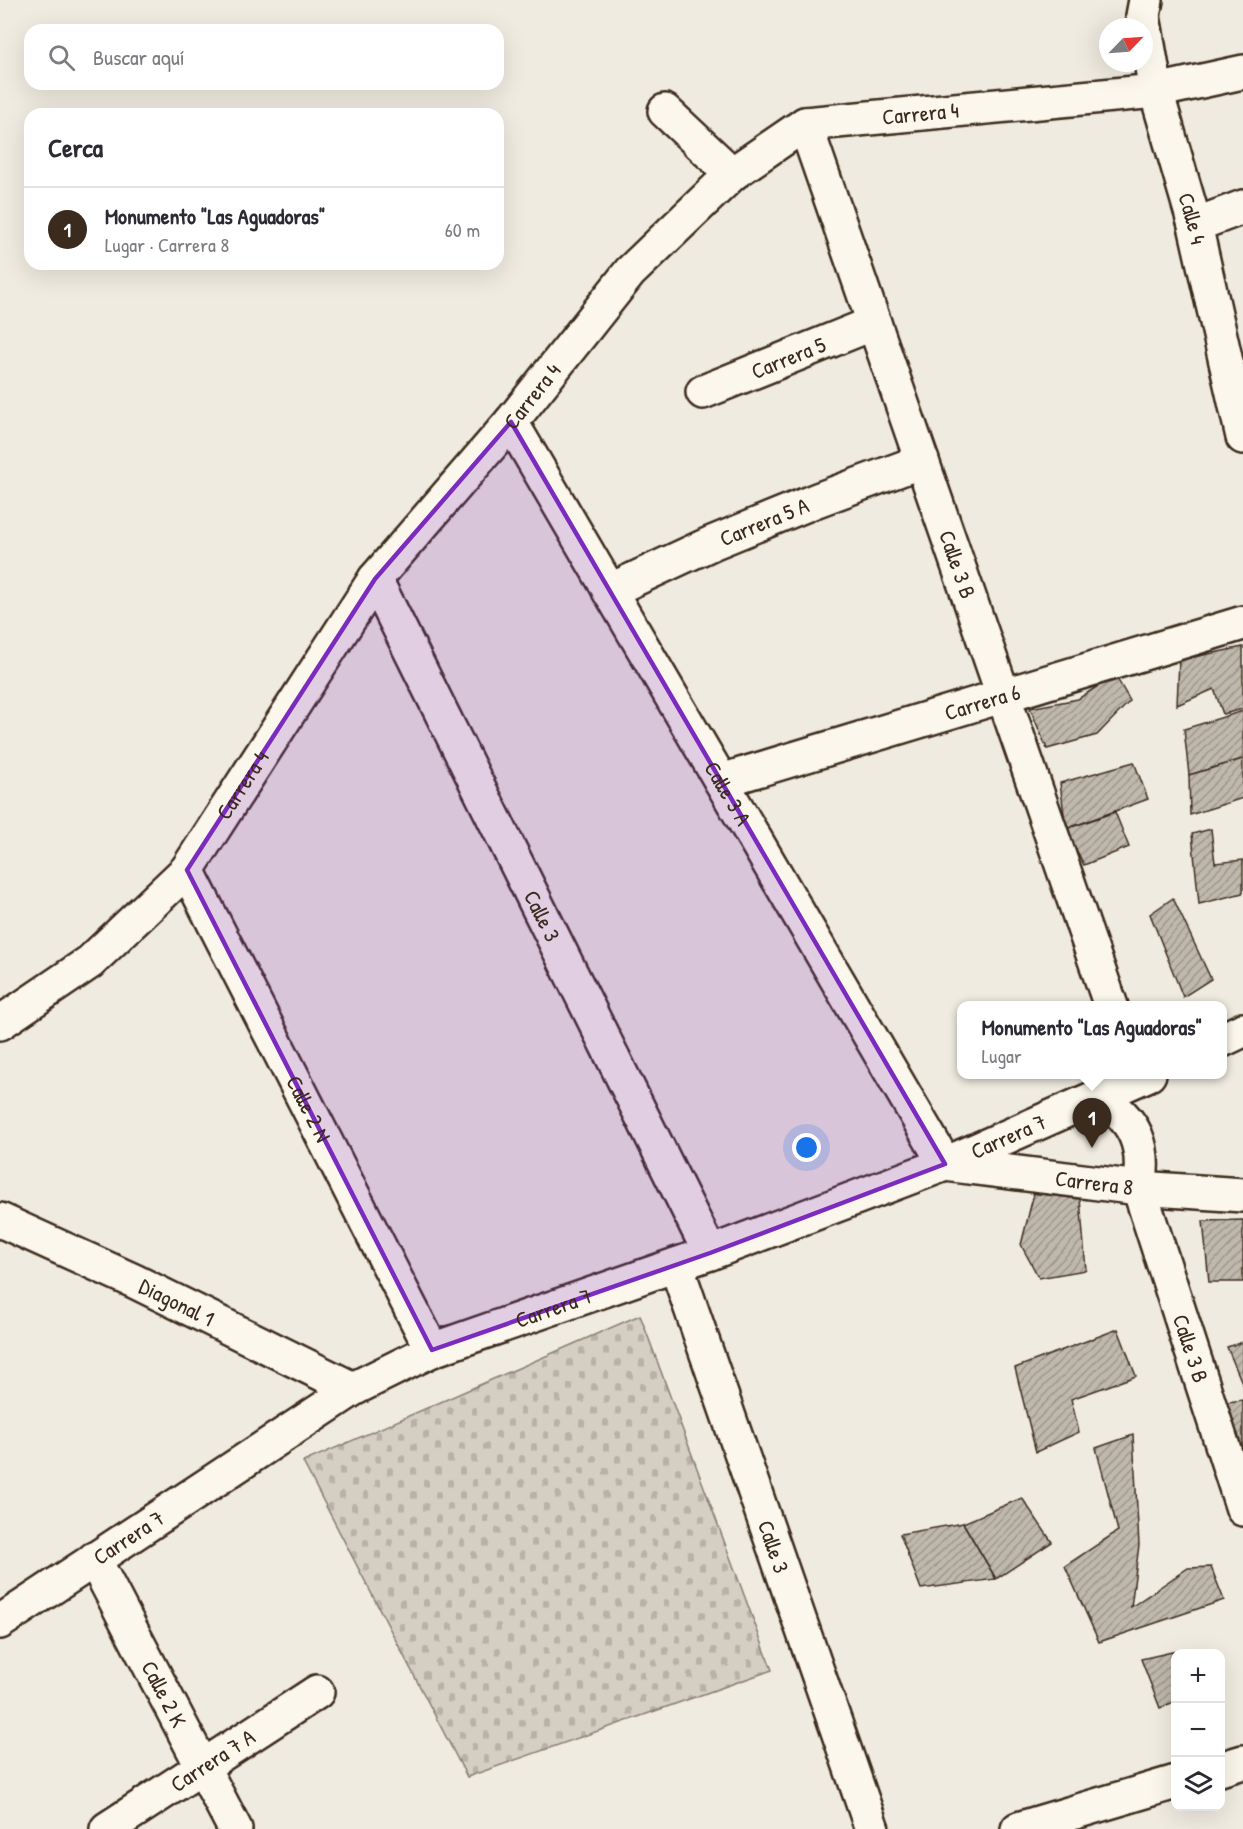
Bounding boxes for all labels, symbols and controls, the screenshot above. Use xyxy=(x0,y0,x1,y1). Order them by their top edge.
north arrow xyxy=(1099,18,1153,72)
search box xyxy=(24,24,504,90)
icon: search xyxy=(45,41,78,74)
text: Buscar aquí xyxy=(93,42,185,72)
street label: Carrera 4 xyxy=(881,95,960,132)
text: Cerca xyxy=(48,130,103,165)
street label: Calle 4 xyxy=(1171,189,1214,247)
text: Monumento "Las Aguadoras" xyxy=(105,201,326,231)
text: 1 xyxy=(64,216,71,243)
text: 60 m xyxy=(445,216,480,243)
text: Lugar · Carrera 8 xyxy=(105,231,229,258)
street label: Carrera 5 xyxy=(747,329,830,386)
street label: Carrera 4 xyxy=(496,356,567,435)
street label: Carrera 5 A xyxy=(715,490,813,553)
street label: Calle 3 B xyxy=(932,526,983,602)
street label: Carrera 6 xyxy=(941,676,1024,727)
street label: Carrera 4 xyxy=(209,744,276,825)
street label: Calle 3 A xyxy=(698,756,759,831)
street label: Calle 3 xyxy=(517,885,568,947)
popup xyxy=(957,1001,1227,1079)
text: Monumento "Las Aguadoras" xyxy=(982,1012,1202,1042)
text: Lugar xyxy=(982,1042,1022,1069)
street label: Calle 2 N xyxy=(279,1070,338,1147)
pin: 1 xyxy=(1072,1098,1112,1148)
street label: Carrera 7 xyxy=(966,1106,1051,1166)
your location xyxy=(792,1133,821,1162)
street label: Carrera 8 xyxy=(1054,1163,1135,1202)
street label: Diagonal 1 xyxy=(134,1271,219,1333)
street label: Carrera 7 xyxy=(511,1280,596,1335)
street label: Calle 3 B xyxy=(1166,1310,1216,1386)
street label: Carrera 7 xyxy=(87,1503,170,1572)
street label: Calle 3 xyxy=(751,1516,797,1577)
map controls xyxy=(1171,1649,1225,1811)
button: + xyxy=(1171,1649,1225,1703)
street label: Calle 2 K xyxy=(135,1655,194,1733)
button: − xyxy=(1171,1703,1225,1757)
street label: Carrera 7 A xyxy=(164,1721,261,1799)
button: layers xyxy=(1171,1757,1225,1811)

